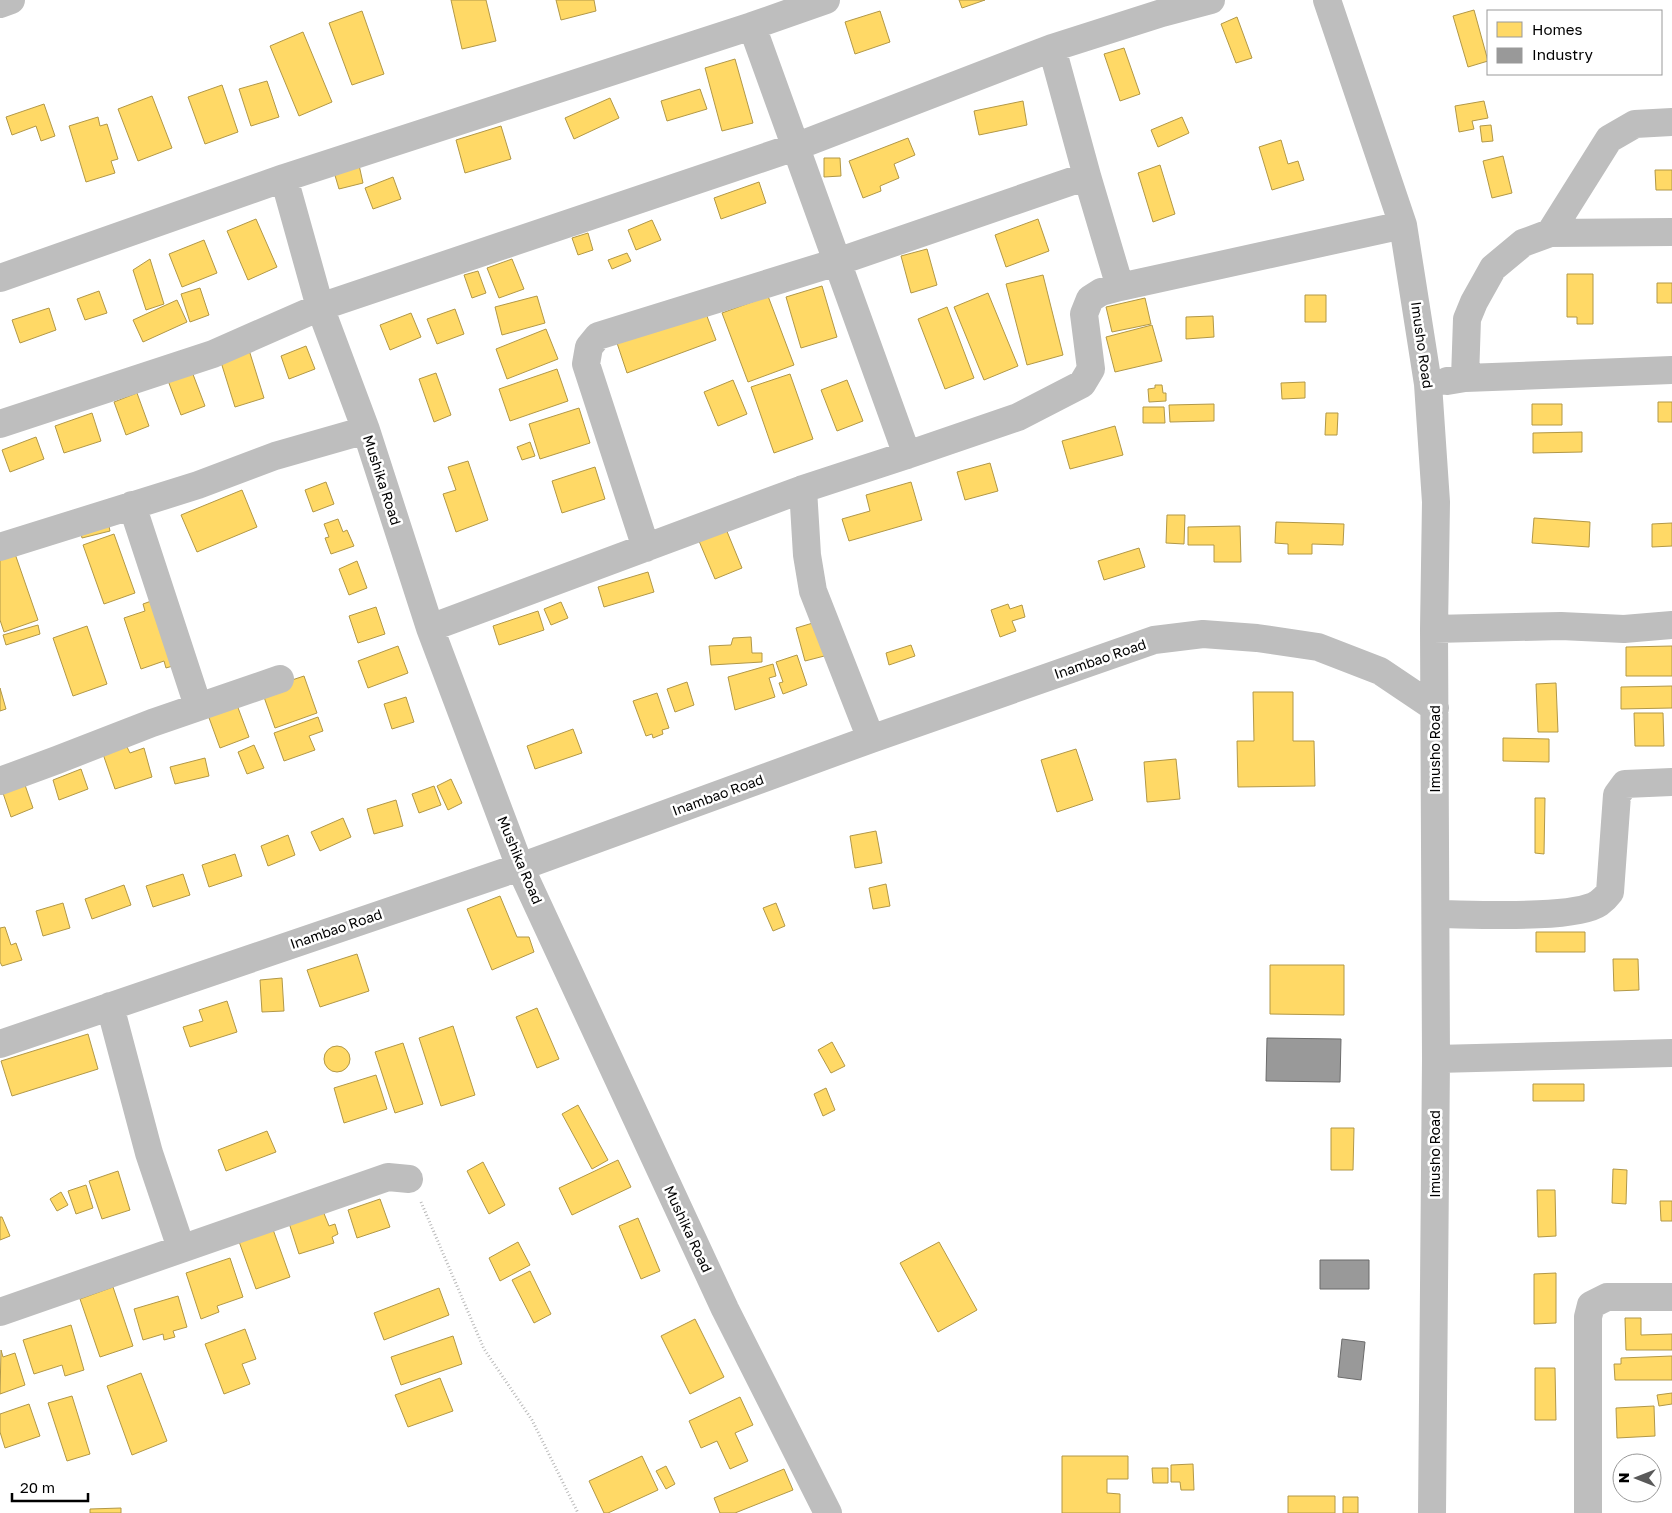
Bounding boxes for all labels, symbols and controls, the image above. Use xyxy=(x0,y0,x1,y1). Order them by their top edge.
legend xyxy=(1487,10,1662,75)
text: Homes xyxy=(1532,20,1582,38)
text: Industry xyxy=(1532,45,1593,63)
street label: Imusho Road xyxy=(1408,300,1437,389)
street label: Mushika Road xyxy=(360,433,405,527)
street label: Inambao Road xyxy=(1052,635,1148,682)
street label: Imusho Road xyxy=(1426,705,1443,793)
street label: Inambao Road xyxy=(670,770,766,819)
street label: Mushika Road xyxy=(494,813,547,906)
street label: Inambao Road xyxy=(288,905,384,952)
street label: Imusho Road xyxy=(1426,1110,1443,1198)
street label: Mushika Road xyxy=(661,1183,716,1275)
north arrow xyxy=(1612,1453,1662,1503)
scale bar xyxy=(12,1470,89,1502)
text: N xyxy=(1615,1473,1632,1483)
text: 20 m xyxy=(20,1478,55,1496)

